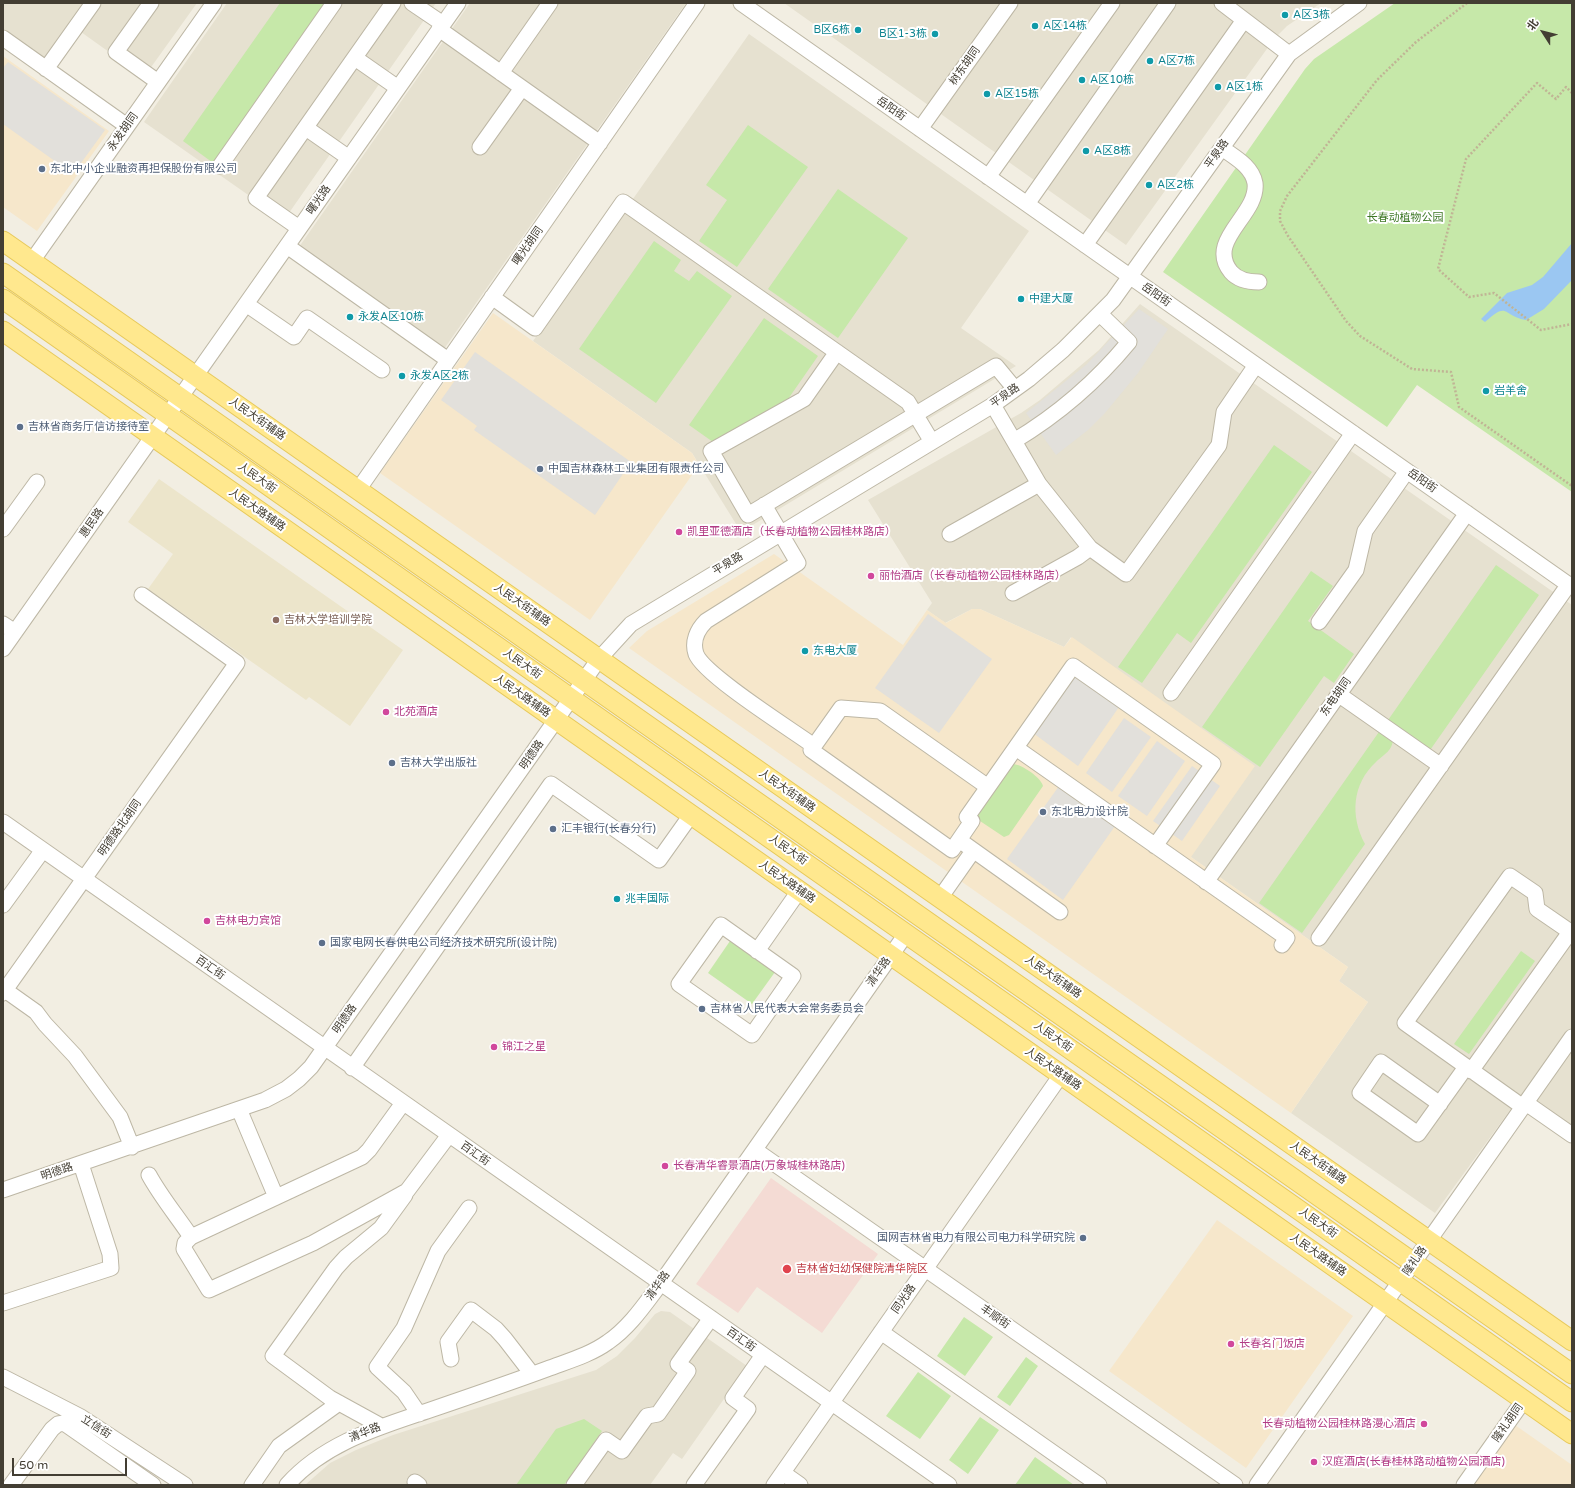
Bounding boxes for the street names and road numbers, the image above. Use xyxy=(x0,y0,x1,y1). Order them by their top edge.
street label: 树东胡同 xyxy=(947,44,983,88)
street label: 岳阳街 xyxy=(874,94,908,124)
street label: 永发胡同 xyxy=(105,110,141,154)
street label: 平泉路 xyxy=(1202,137,1232,171)
street label: 曙光路 xyxy=(304,183,334,217)
street label: 曙光胡同 xyxy=(510,224,546,268)
street label: 岳阳街 xyxy=(1139,280,1173,310)
street label: 平泉路 xyxy=(988,381,1022,411)
street label: 人民大街辅路 xyxy=(226,395,288,443)
street label: 人民大街 xyxy=(235,460,279,496)
street label: 岳阳街 xyxy=(1405,466,1439,496)
street label: 人民大路辅路 xyxy=(226,486,288,534)
street label: 惠民路 xyxy=(77,506,107,540)
street label: 平泉路 xyxy=(710,550,746,578)
street label: 人民大街辅路 xyxy=(491,581,553,629)
street label: 人民大街 xyxy=(500,646,544,682)
street label: 人民大路辅路 xyxy=(491,672,553,720)
street label: 东电胡同 xyxy=(1318,675,1354,719)
street label: 明德路 xyxy=(517,738,547,772)
street label: 人民大街辅路 xyxy=(756,767,818,815)
street label: 明德路北胡同 xyxy=(96,797,144,859)
street label: 人民大街 xyxy=(766,832,810,868)
street label: 人民大路辅路 xyxy=(756,858,818,906)
street label: 百汇街 xyxy=(193,953,227,983)
street label: 人民大街辅路 xyxy=(1022,953,1084,1001)
street label: 清华路 xyxy=(864,955,894,989)
street label: 明德路 xyxy=(330,1002,360,1036)
street label: 人民大街 xyxy=(1031,1019,1075,1055)
street label: 人民大路辅路 xyxy=(1022,1045,1084,1093)
street label: 百汇街 xyxy=(458,1139,492,1169)
street label: 人民大街辅路 xyxy=(1287,1139,1349,1187)
street label: 明德路 xyxy=(39,1160,75,1184)
street label: 人民大街 xyxy=(1296,1205,1340,1241)
street label: 人民大路辅路 xyxy=(1287,1231,1349,1279)
street label: 隆礼路 xyxy=(1400,1244,1430,1278)
street label: 清华路 xyxy=(643,1269,673,1303)
street label: 同光路 xyxy=(889,1282,919,1316)
street label: 丰顺街 xyxy=(978,1302,1012,1332)
street label: 百汇街 xyxy=(724,1325,758,1355)
street label: 隆礼胡同 xyxy=(1490,1401,1526,1445)
street label: 立信街 xyxy=(79,1412,113,1442)
street label: 清华路 xyxy=(347,1421,383,1445)

